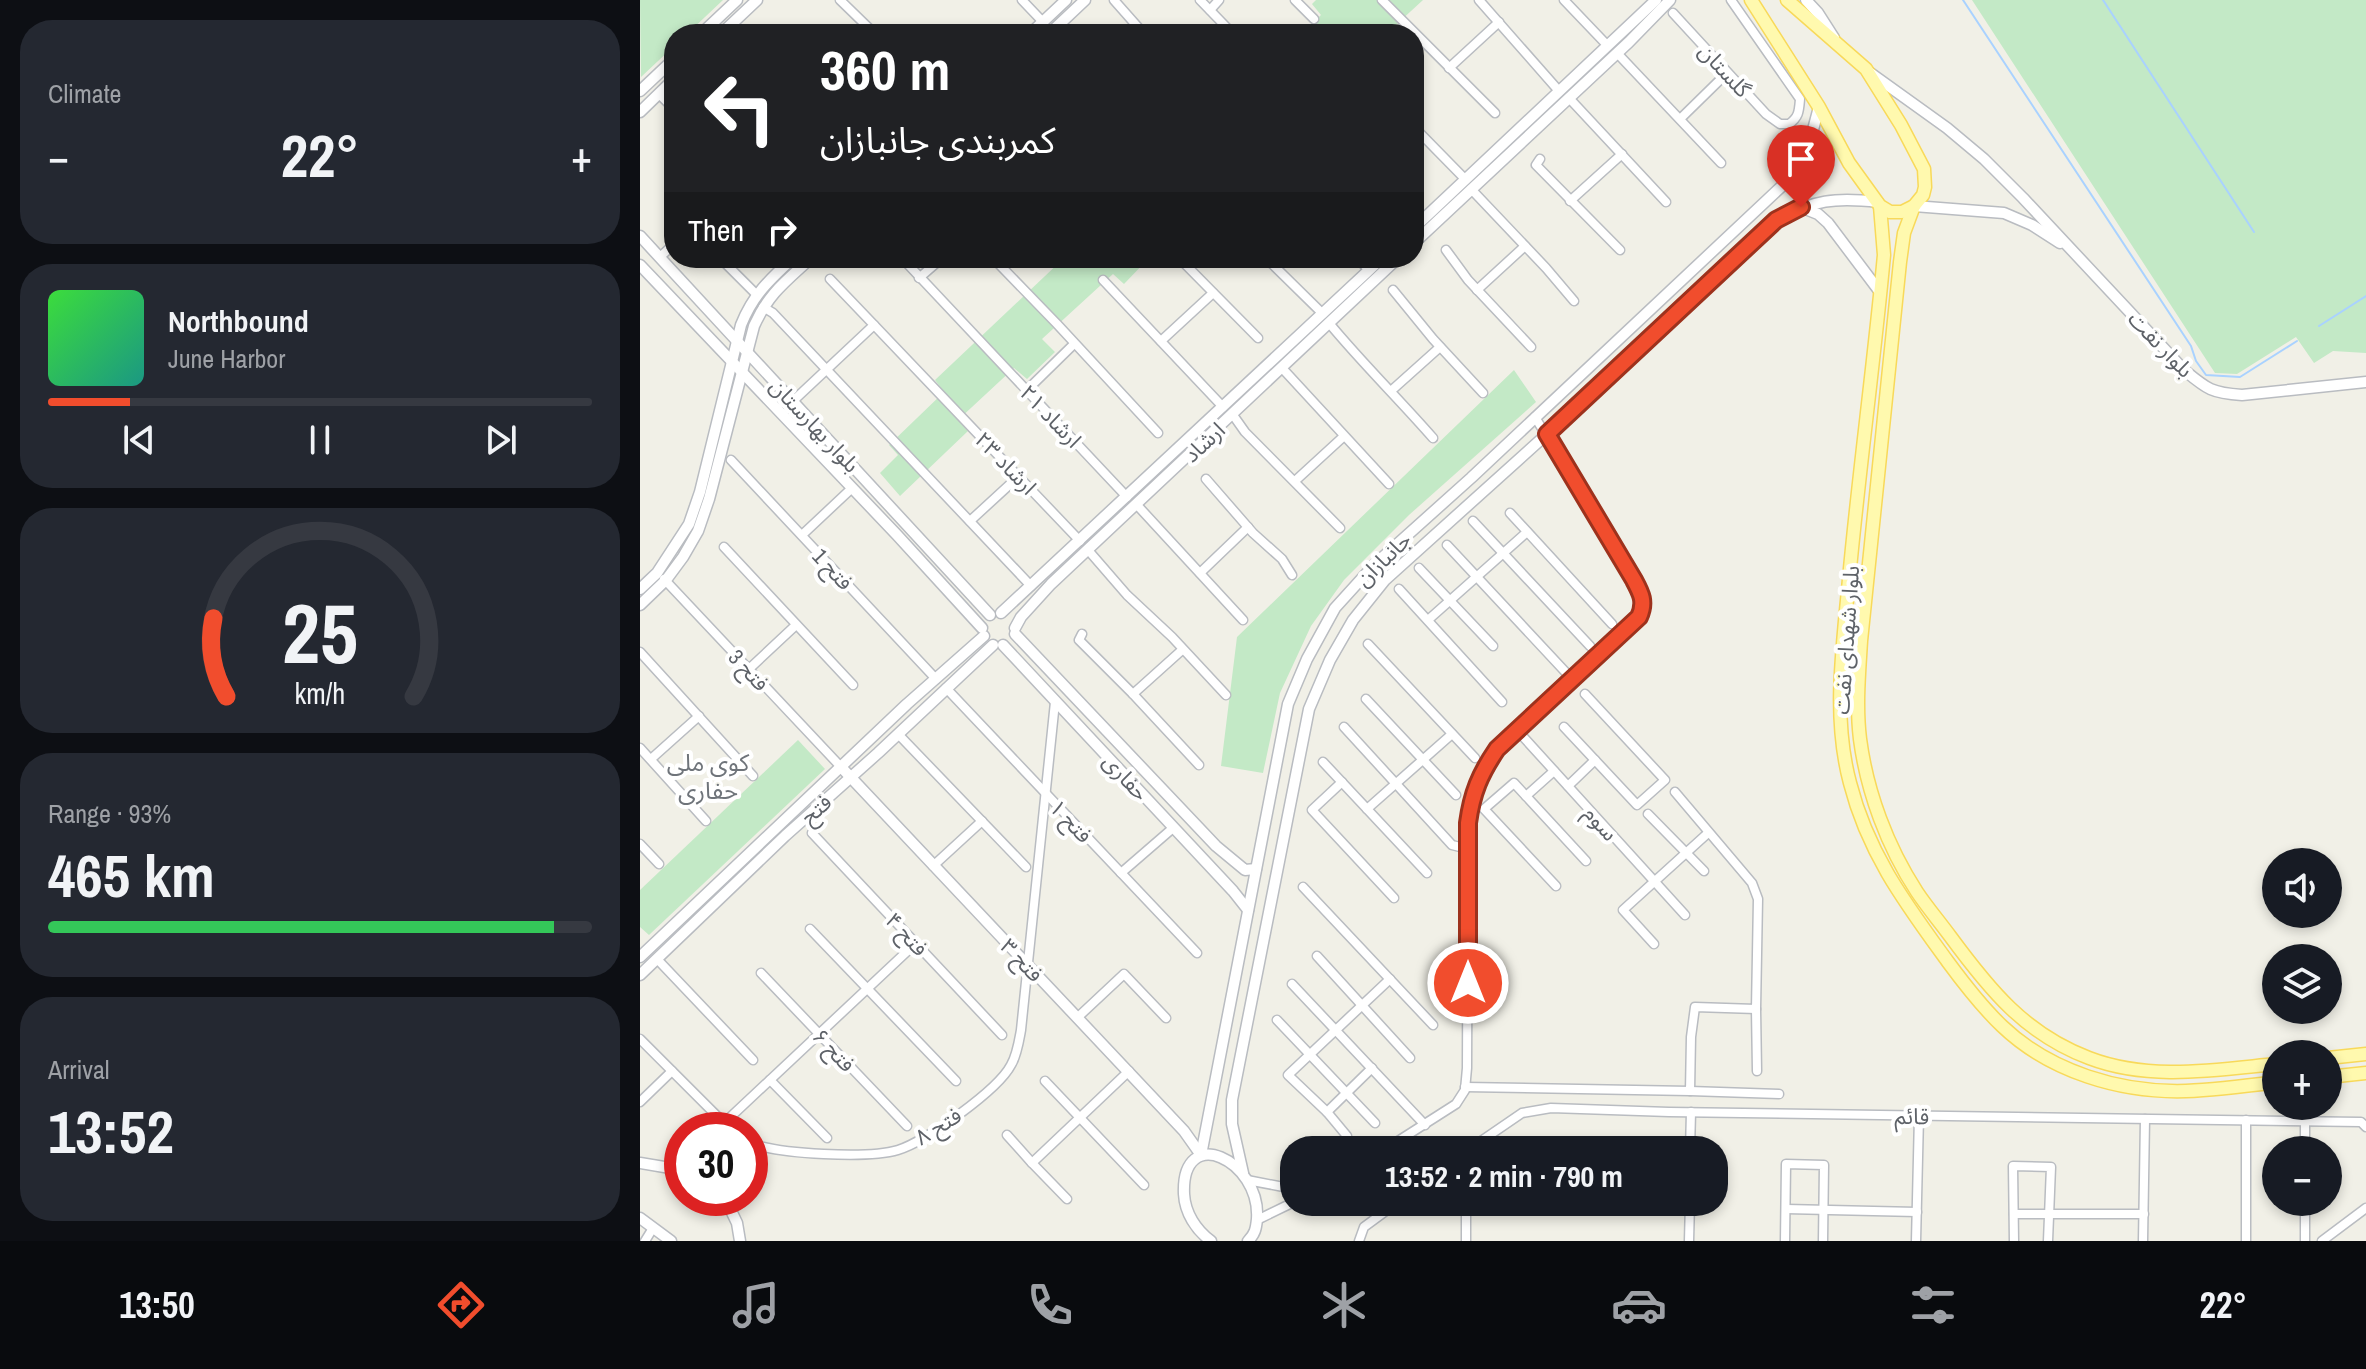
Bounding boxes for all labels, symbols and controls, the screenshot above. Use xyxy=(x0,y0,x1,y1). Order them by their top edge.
text: 360 m xyxy=(820,32,950,107)
street label: گلستان xyxy=(1692,36,1758,104)
icon: left xyxy=(688,56,792,160)
text: Climate xyxy=(48,76,121,111)
text: 22° xyxy=(281,115,359,196)
text: کمربندی جانبازان xyxy=(820,116,1055,164)
pin xyxy=(1767,125,1835,207)
text: − xyxy=(48,126,69,186)
text: + xyxy=(571,126,592,186)
icon: arrive xyxy=(1779,137,1823,181)
icon: right xyxy=(760,208,804,252)
text: Then xyxy=(688,210,744,250)
text: Northbound xyxy=(168,301,309,341)
street label: بلوار نفت xyxy=(2122,304,2200,384)
text: June Harbor xyxy=(168,341,285,376)
street label: بلوار بهارستان xyxy=(763,371,867,479)
street label: ارشاد ۲۱ xyxy=(1013,378,1089,454)
street label: ارشاد xyxy=(1177,415,1231,469)
icon: previous xyxy=(117,418,161,462)
icon: pause xyxy=(298,418,342,462)
icon: next xyxy=(479,418,523,462)
street label: ارشاد ۲۳ xyxy=(968,425,1044,501)
street label: جانبازان xyxy=(1348,525,1418,593)
street label: فتح 1 xyxy=(804,541,860,598)
street label: بلوار شهدای نفت xyxy=(1826,565,1866,715)
text: 25 xyxy=(282,576,358,688)
street label: فتح 3 xyxy=(720,642,776,699)
text: km/h xyxy=(295,674,345,713)
district label: کوی ملی حفاری xyxy=(667,746,750,806)
street label: حفاری xyxy=(1096,747,1156,807)
street label: فتح xyxy=(794,787,839,832)
street label: فتح ۱ xyxy=(1041,793,1099,851)
text: Range · 93% xyxy=(48,796,171,831)
street label: سوم xyxy=(1576,799,1625,849)
text: 465 km xyxy=(48,835,215,916)
map controls xyxy=(2262,848,2342,1216)
button: sound xyxy=(2262,848,2342,928)
street label: فتح ۴ xyxy=(878,906,935,964)
street label: فتح ۳ xyxy=(992,932,1050,990)
position arrow xyxy=(1426,941,1510,1025)
button: layers xyxy=(2262,944,2342,1024)
street label: فتح ۶ xyxy=(804,1022,862,1080)
button: + xyxy=(2262,1040,2342,1120)
text: Arrival xyxy=(48,1052,110,1087)
text: 13:52 xyxy=(48,1091,174,1172)
street label: فتح ۸ xyxy=(909,1100,968,1154)
street label: قائم xyxy=(1894,1101,1930,1133)
speed limit sign: 30 xyxy=(664,1112,768,1216)
button: − xyxy=(2262,1136,2342,1216)
text: 13:52 · 2 min · 790 m xyxy=(1385,1156,1623,1196)
icon: directions xyxy=(433,1277,489,1333)
icon: music xyxy=(728,1277,784,1333)
icon: phone xyxy=(1022,1277,1078,1333)
icon: climate xyxy=(1316,1277,1372,1333)
icon: car xyxy=(1611,1277,1667,1333)
icon: filters xyxy=(1905,1277,1961,1333)
text: 13:50 xyxy=(119,1281,195,1329)
text: 22° xyxy=(2200,1281,2247,1329)

